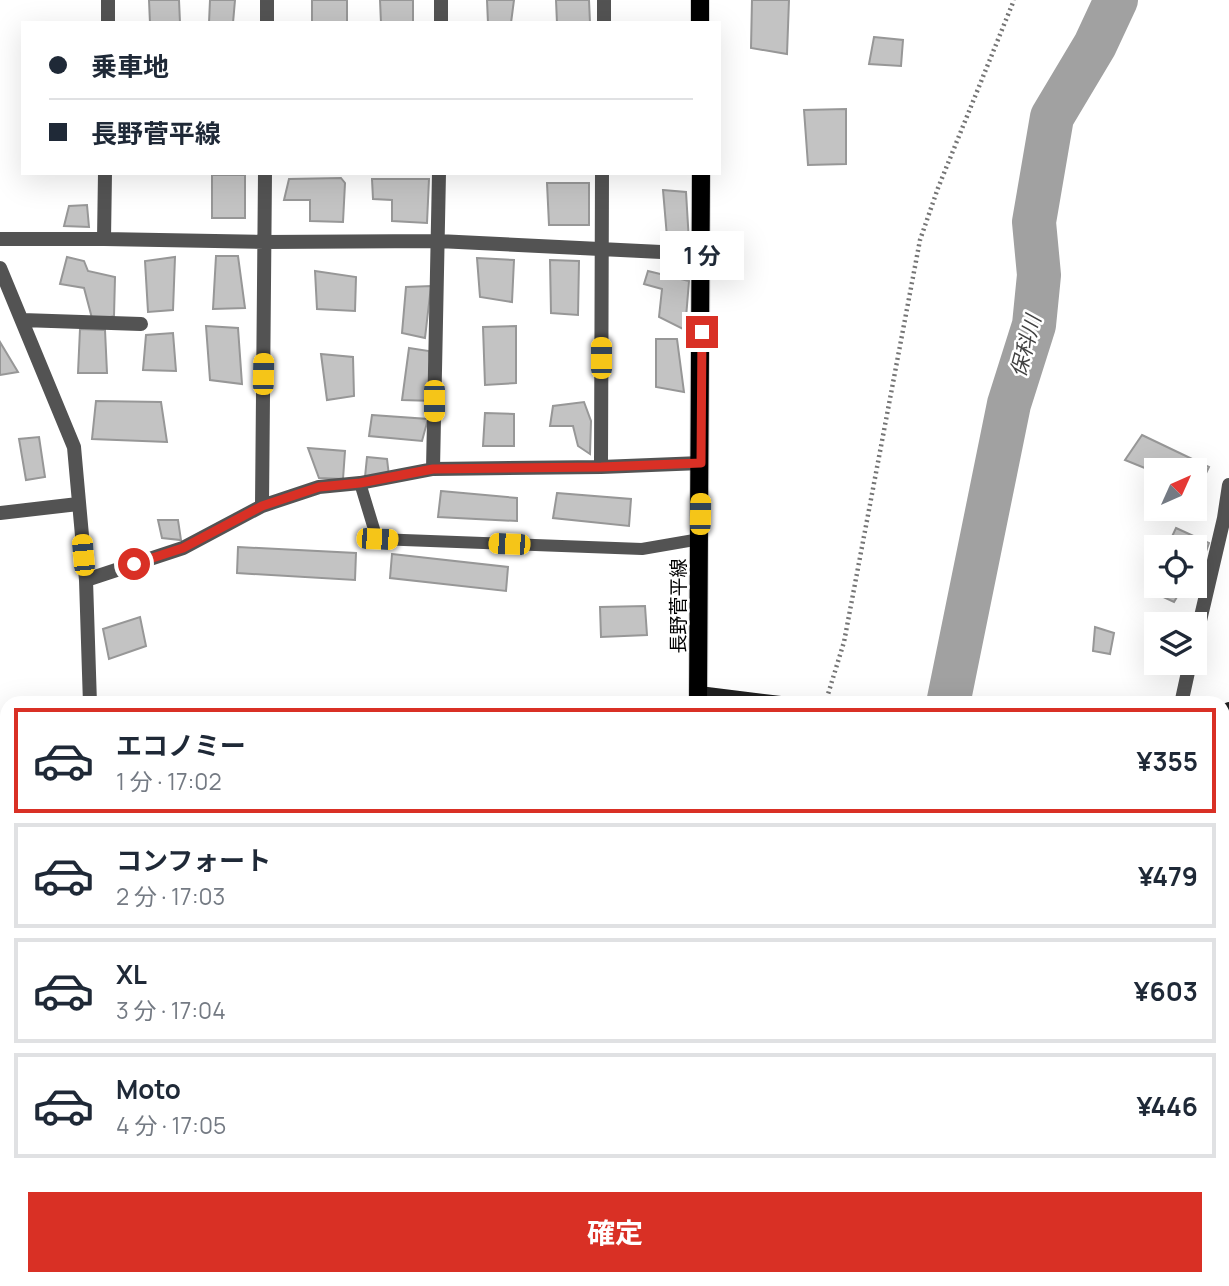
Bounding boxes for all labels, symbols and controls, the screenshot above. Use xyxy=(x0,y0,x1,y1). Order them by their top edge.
text: 乗車地 xyxy=(91,48,169,84)
text: 長野菅平線 xyxy=(91,115,221,151)
callout: 1 分 xyxy=(660,230,744,280)
text: 1 分 xyxy=(683,239,721,271)
water label: 保科川 xyxy=(1003,310,1047,380)
route end xyxy=(686,316,718,348)
car xyxy=(591,337,612,379)
car xyxy=(253,353,274,395)
car xyxy=(424,380,445,422)
north arrow xyxy=(1144,458,1208,522)
map controls xyxy=(1144,458,1207,675)
car xyxy=(690,493,711,535)
car xyxy=(356,528,399,550)
car xyxy=(71,533,96,577)
car xyxy=(488,533,531,555)
button: locate xyxy=(1144,535,1207,598)
route start xyxy=(118,548,150,580)
street label: 長野菅平線 xyxy=(665,558,691,654)
button: layers xyxy=(1144,612,1207,675)
text: エコノミー xyxy=(116,727,246,763)
icon: car xyxy=(32,729,95,792)
text: ¥355 xyxy=(1137,743,1198,779)
text: 1 分 · 17:02 xyxy=(116,765,222,797)
text: コンフォート xyxy=(116,842,271,878)
icon: car xyxy=(32,844,95,907)
text: ¥479 xyxy=(1138,858,1198,894)
text: 2 分 · 17:03 xyxy=(116,880,225,912)
text: XL xyxy=(116,956,147,992)
icon: car xyxy=(32,959,95,1022)
text: ¥603 xyxy=(1134,973,1198,1009)
text: 3 分 · 17:04 xyxy=(116,994,226,1026)
text: Moto xyxy=(116,1071,181,1107)
icon: car xyxy=(32,1074,95,1137)
text: ¥446 xyxy=(1136,1088,1198,1124)
text: 4 分 · 17:05 xyxy=(116,1109,226,1141)
button: 確定 xyxy=(28,1192,1202,1272)

